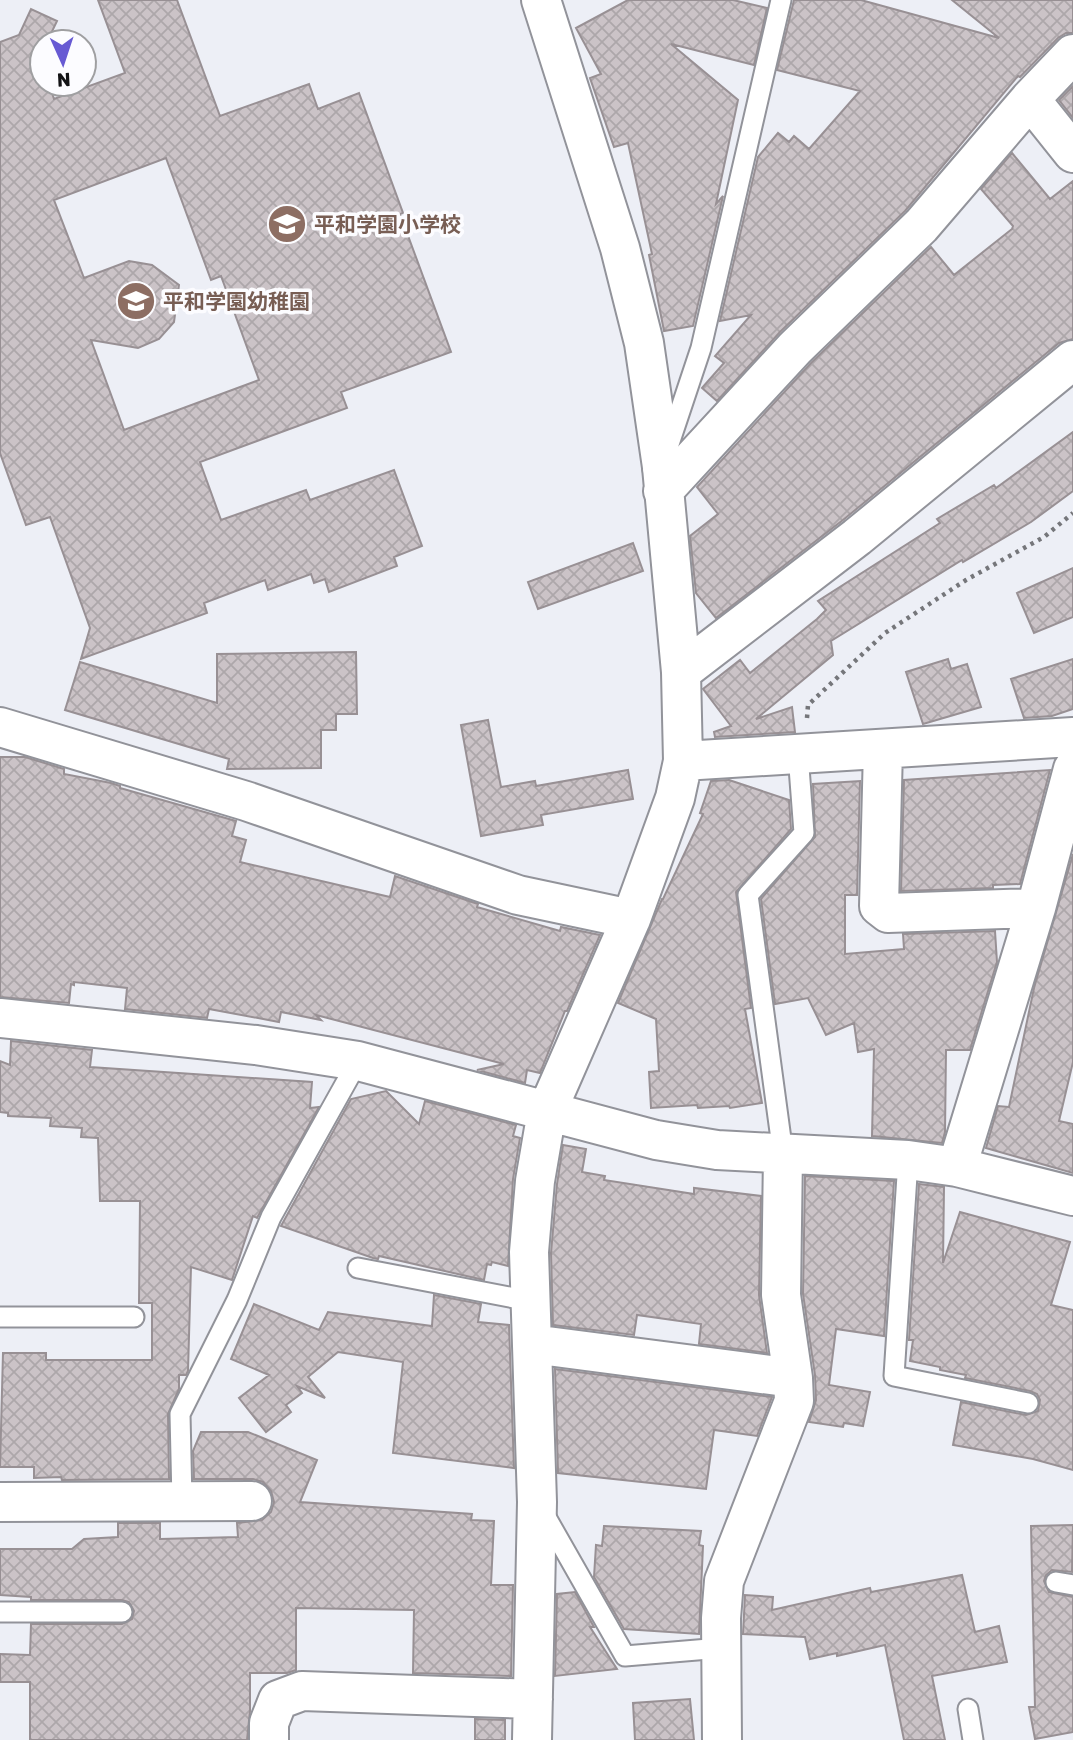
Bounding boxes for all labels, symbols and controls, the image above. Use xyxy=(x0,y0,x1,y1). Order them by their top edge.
north arrow xyxy=(28,28,98,98)
text: N xyxy=(56,68,71,91)
school or university icon: 平和学園小学校 xyxy=(266,203,308,245)
place label: 平和学園小学校 xyxy=(314,212,461,237)
school or university icon: 平和学園幼稚園 xyxy=(115,280,157,322)
place label: 平和学園幼稚園 xyxy=(163,289,310,314)

